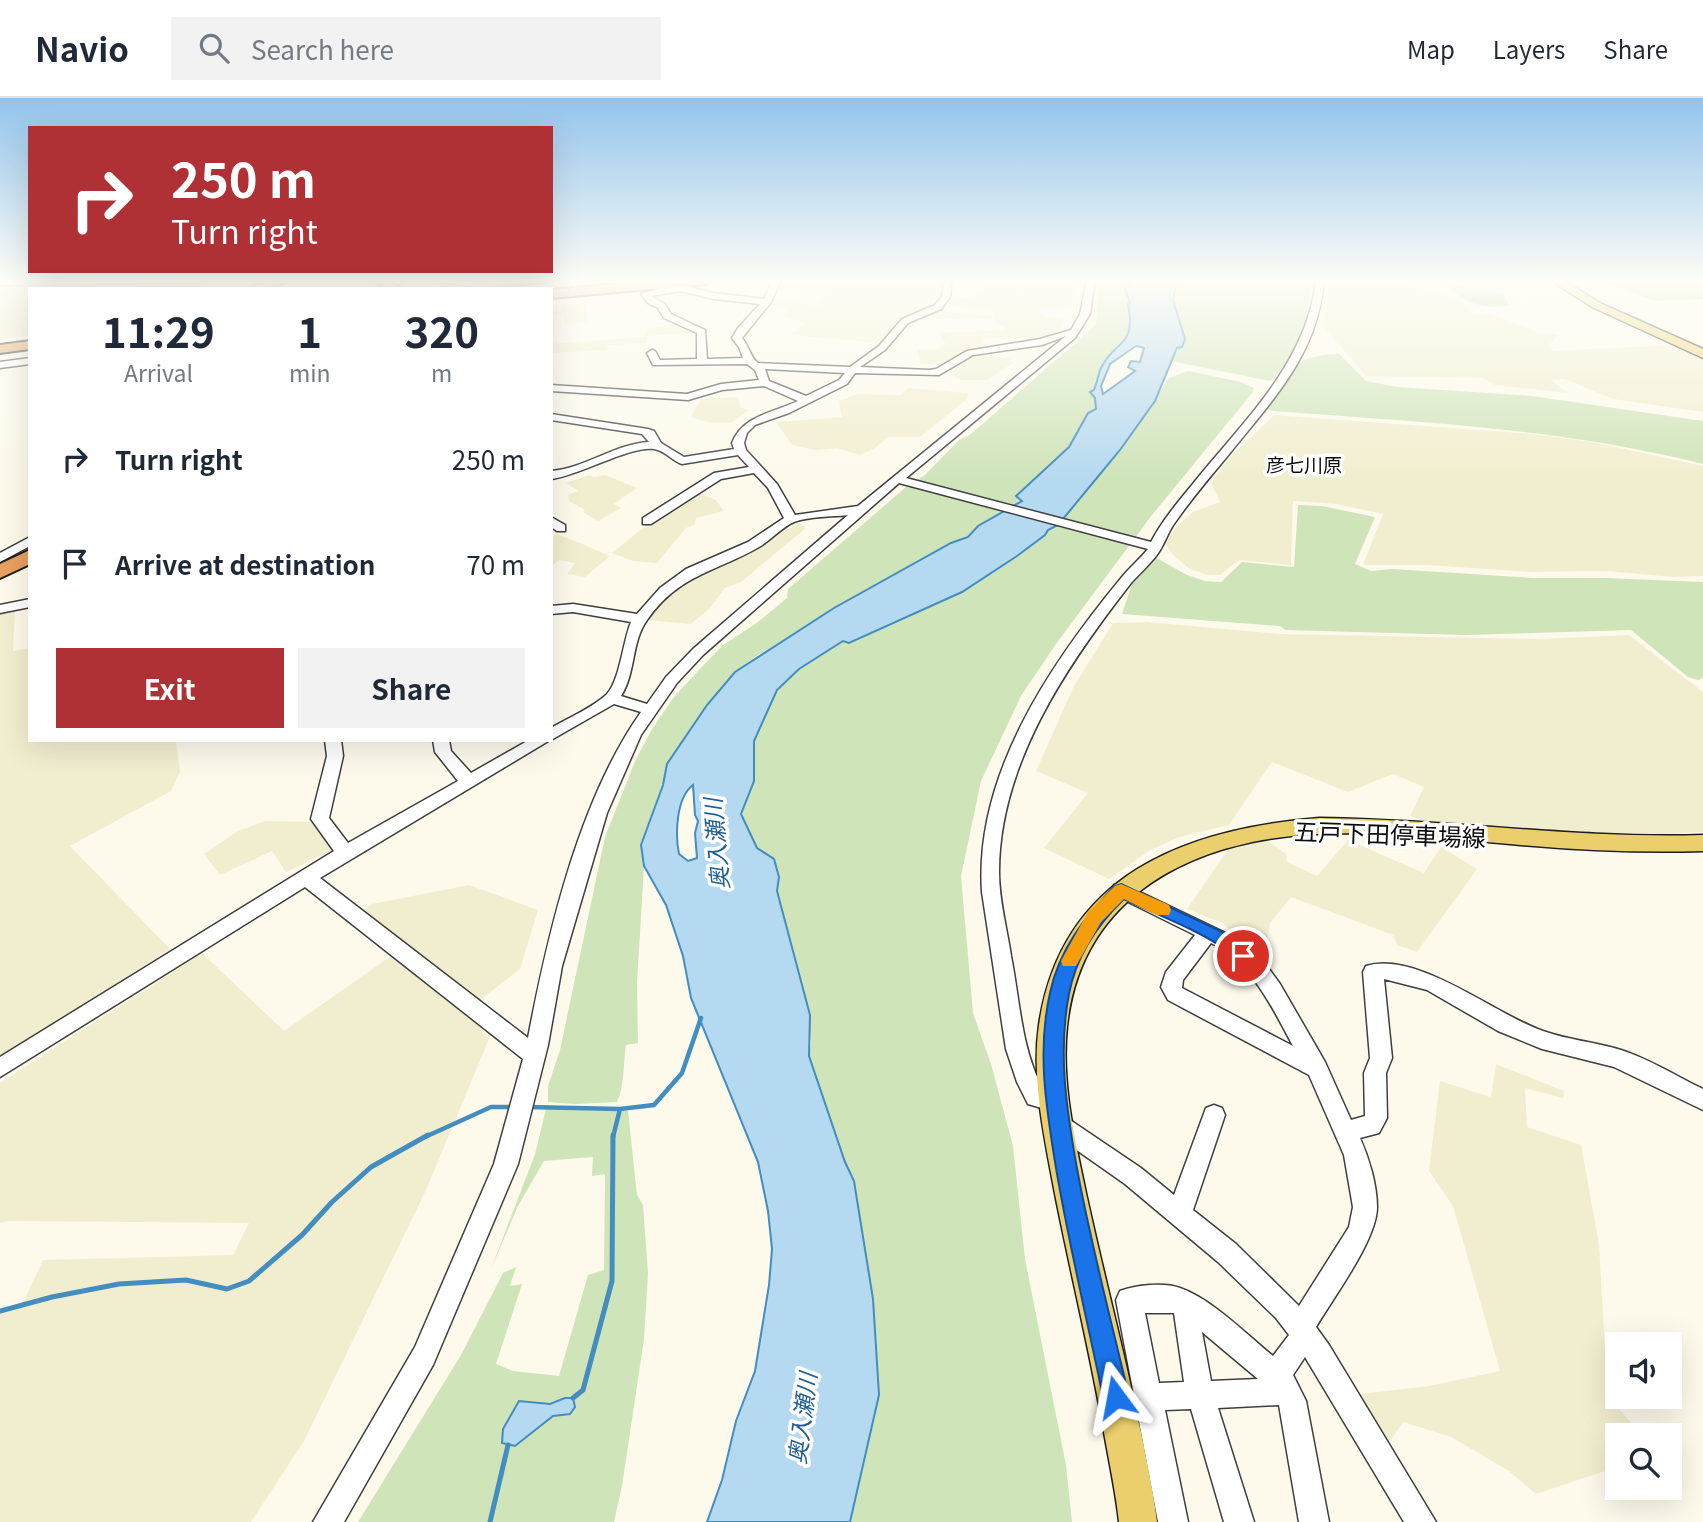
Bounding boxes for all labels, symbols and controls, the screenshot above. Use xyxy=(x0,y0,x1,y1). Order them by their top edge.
search box xyxy=(171,17,661,80)
text: Navio xyxy=(35,24,129,72)
icon: search xyxy=(195,29,233,67)
text: Search here xyxy=(251,30,394,67)
text: Map xyxy=(1407,31,1455,66)
text: Layers xyxy=(1493,31,1565,66)
text: Share xyxy=(1603,31,1668,66)
text: 250 m xyxy=(171,141,316,212)
icon: right xyxy=(56,154,147,245)
text: Turn right xyxy=(171,207,318,253)
text: 11:29 xyxy=(102,299,215,360)
text: 1 xyxy=(297,299,322,360)
text: 320 xyxy=(405,299,479,360)
text: Arrival xyxy=(124,355,193,389)
text: min xyxy=(289,355,331,389)
text: m xyxy=(431,355,452,389)
icon: right xyxy=(56,440,94,478)
text: Turn right xyxy=(115,440,243,477)
text: 250 m xyxy=(452,440,525,477)
district label: 彦七川原 xyxy=(1266,450,1342,477)
icon: arrive xyxy=(56,545,94,583)
text: Arrive at destination xyxy=(115,545,376,582)
text: 70 m xyxy=(466,545,525,582)
button: Exit xyxy=(56,648,284,728)
button: Share xyxy=(298,648,525,728)
water label: 奥入瀬川 xyxy=(694,794,736,891)
street label: 五戸下田停車場線 xyxy=(1293,812,1487,854)
pin xyxy=(1213,926,1273,986)
icon: arrive xyxy=(1224,937,1262,975)
map controls xyxy=(1605,1332,1682,1500)
button: sound xyxy=(1605,1332,1682,1409)
position arrow xyxy=(1079,1360,1153,1434)
water label: 奥入瀬川 xyxy=(779,1367,824,1466)
button: search xyxy=(1605,1423,1682,1500)

